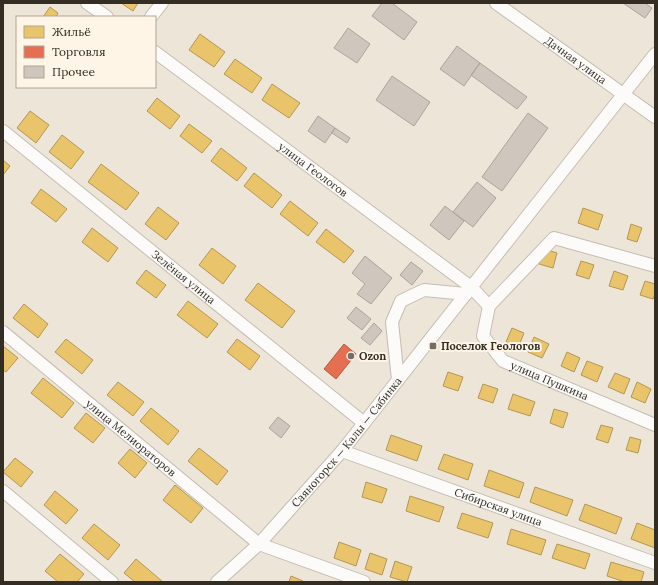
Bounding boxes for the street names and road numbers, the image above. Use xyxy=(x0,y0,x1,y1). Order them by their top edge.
street label: Дачная улица xyxy=(542,33,609,87)
street label: улица Геологов xyxy=(276,139,351,200)
street label: Зелёная улица xyxy=(149,247,218,307)
street label: улица Пушкина xyxy=(508,358,591,403)
street label: Саяногорск — Калы — Сабинка xyxy=(288,374,405,510)
street label: улица Мелиораторов xyxy=(83,396,179,480)
street label: Сибирская улица xyxy=(453,485,544,529)

